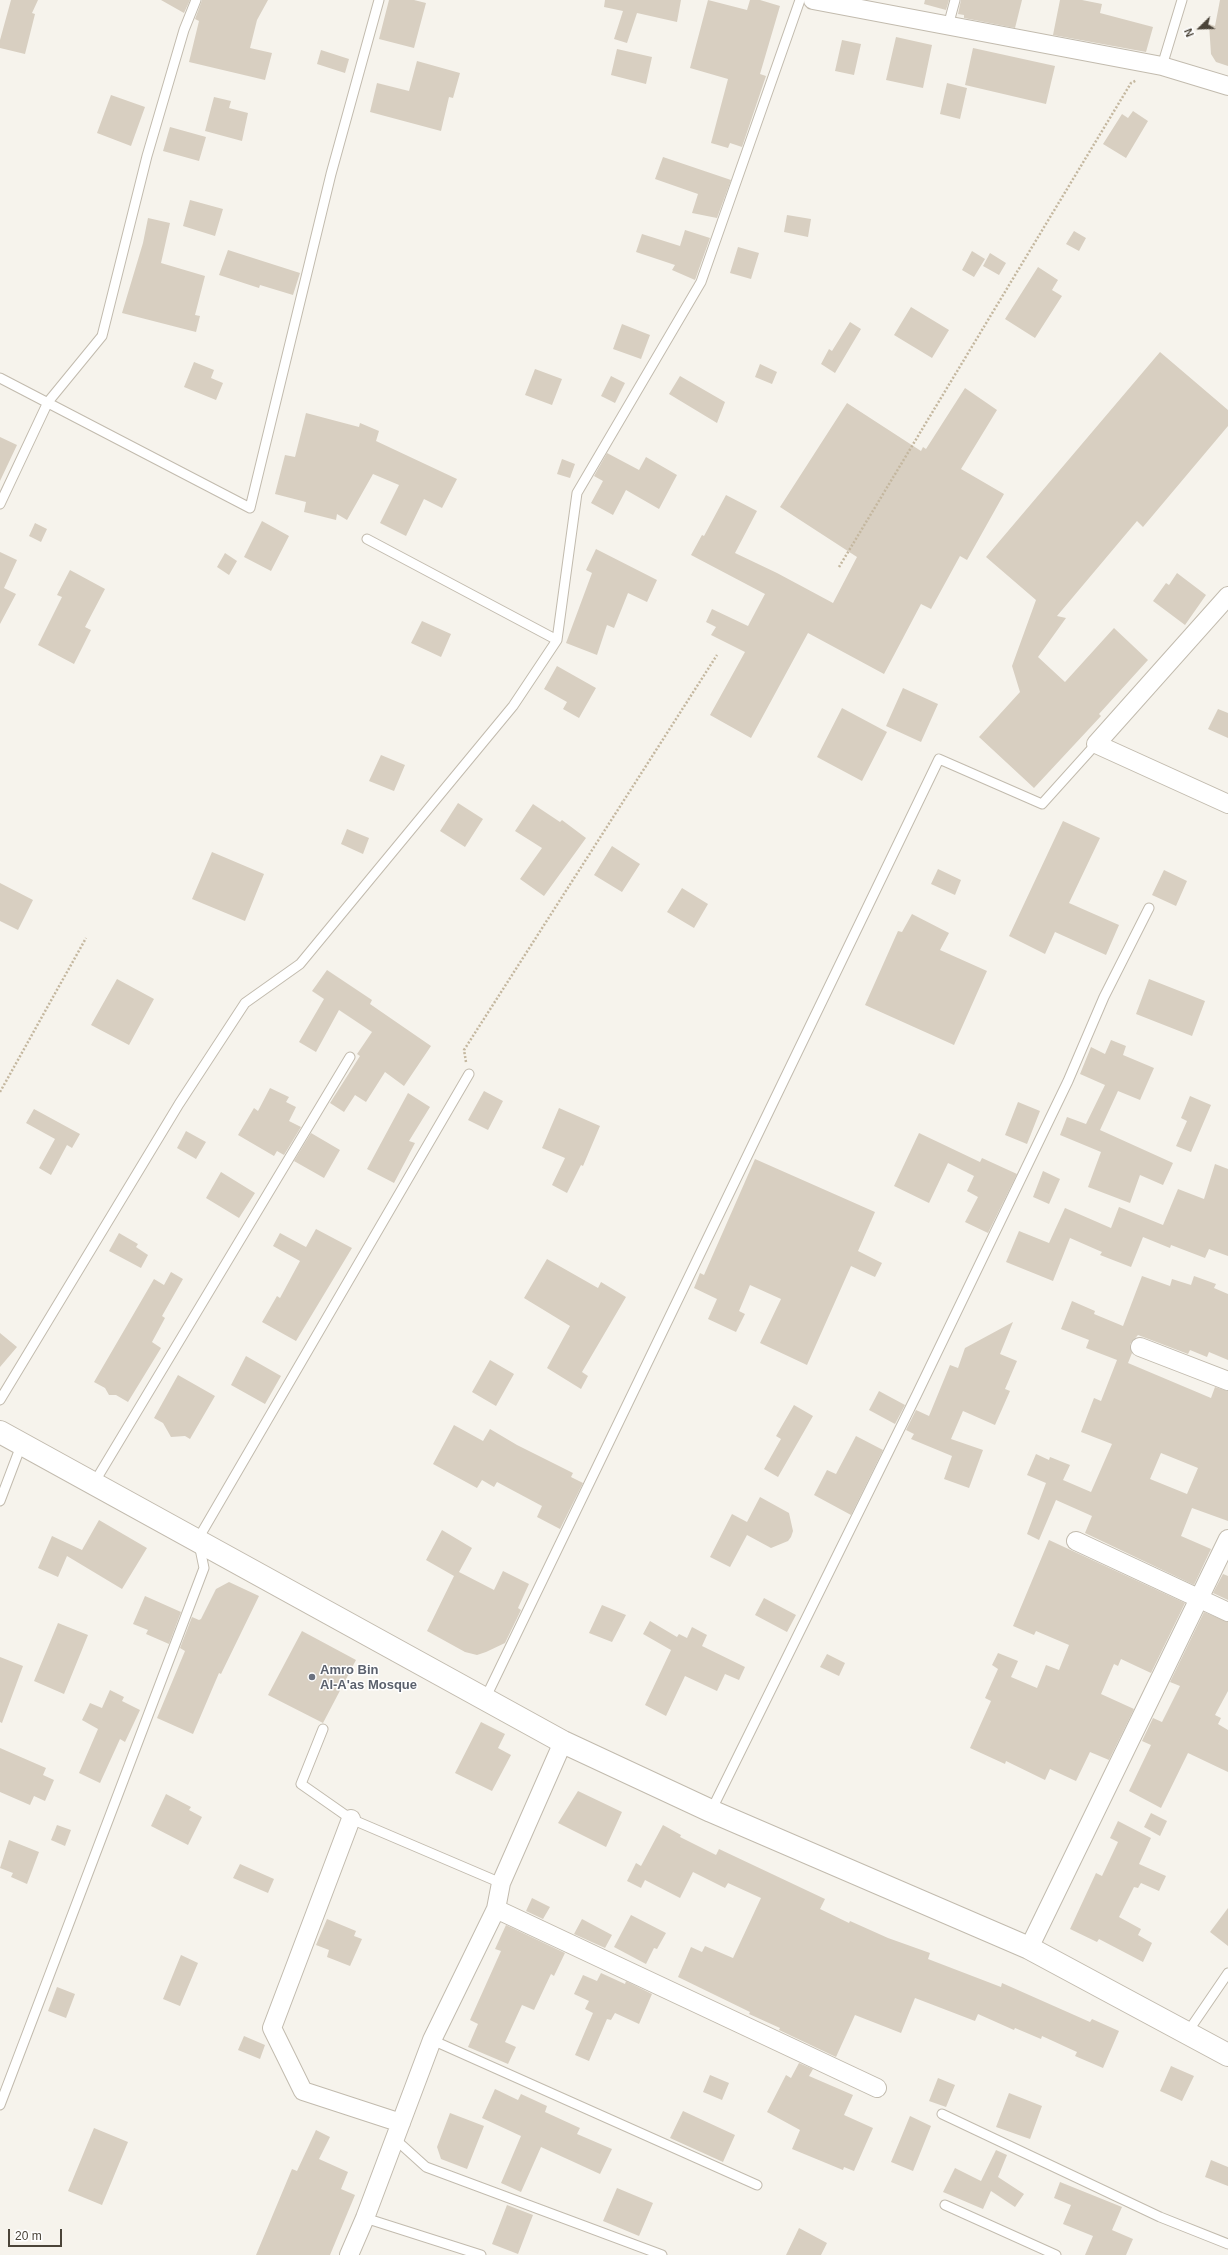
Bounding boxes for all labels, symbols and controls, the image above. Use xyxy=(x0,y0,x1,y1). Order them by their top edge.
north arrow xyxy=(1180,8,1220,48)
text: N xyxy=(1182,27,1196,39)
place label: Amro Bin Al-A'as Mosque xyxy=(320,1662,417,1693)
marker: Amro Bin Al-A'as Mosque xyxy=(307,1672,317,1682)
scale bar xyxy=(10,2221,64,2247)
text: 20 m xyxy=(15,2229,42,2243)

